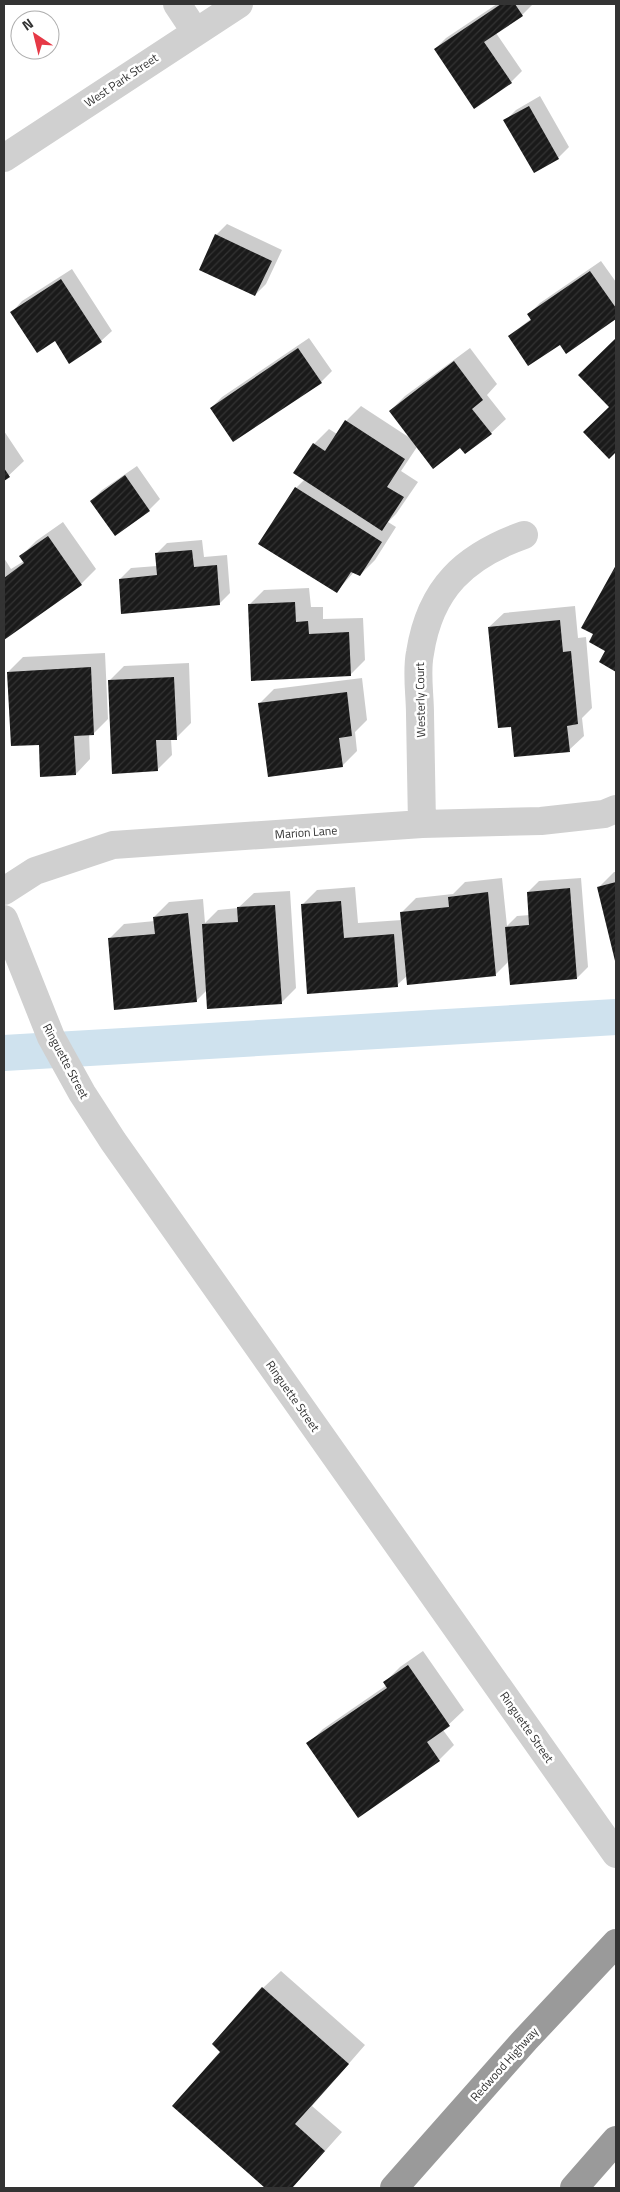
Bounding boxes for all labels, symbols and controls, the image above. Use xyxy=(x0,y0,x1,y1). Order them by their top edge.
north arrow xyxy=(10,10,60,60)
text: N xyxy=(17,13,37,35)
street label: West Park Street xyxy=(80,48,162,112)
street label: Westerly Court xyxy=(410,661,430,738)
street label: Marion Lane xyxy=(274,820,338,844)
street label: Ringuette Street xyxy=(38,1020,94,1103)
street label: Ringuette Street xyxy=(261,1357,325,1436)
street label: Ringuette Street xyxy=(495,1688,559,1767)
street label: Redwood Highway xyxy=(465,2022,543,2105)

